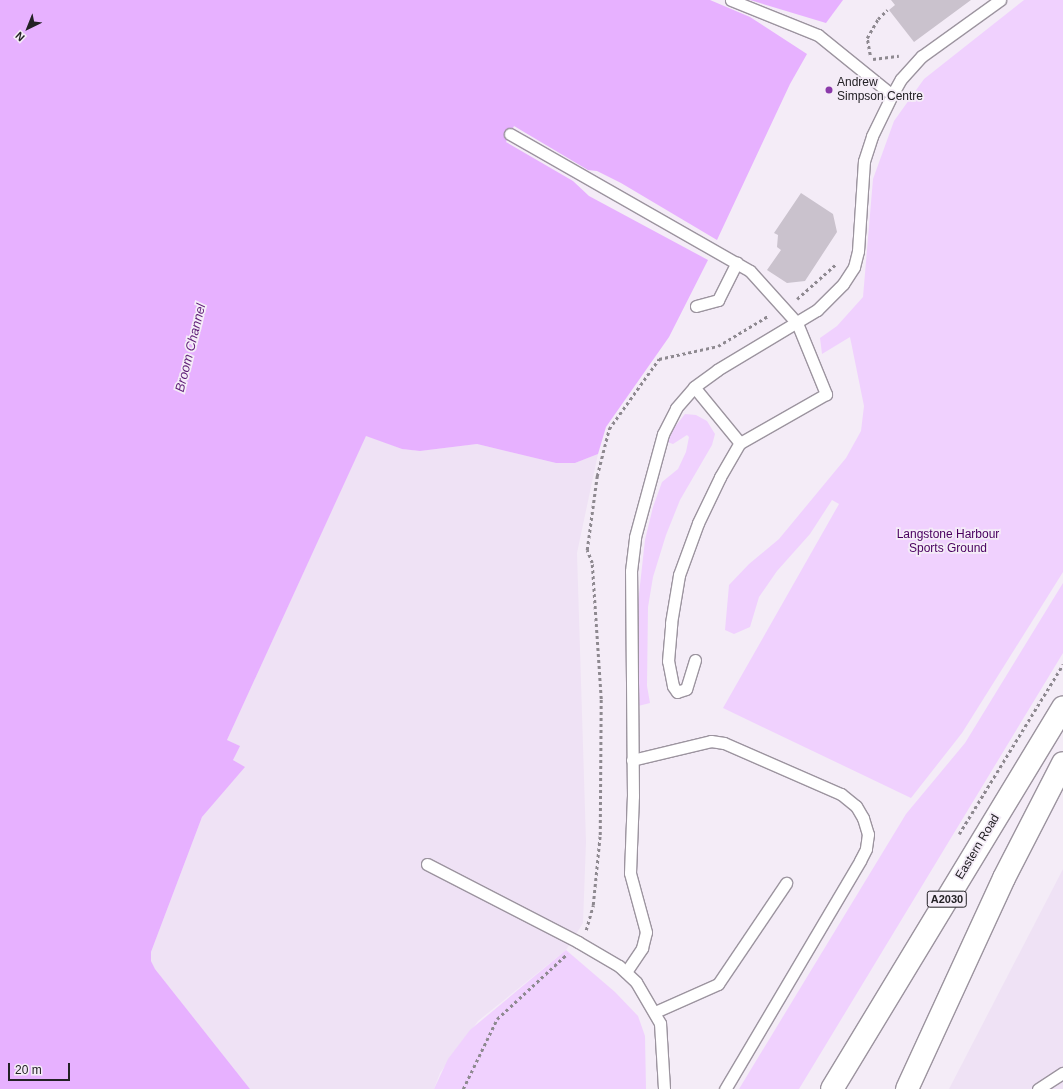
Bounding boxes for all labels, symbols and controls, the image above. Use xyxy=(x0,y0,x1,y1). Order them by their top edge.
north arrow xyxy=(8,8,48,48)
text: N xyxy=(13,30,27,44)
place label: Andrew Simpson Centre xyxy=(837,76,923,104)
marker: Andrew Simpson Centre xyxy=(824,85,834,95)
water label: Broom Channel xyxy=(173,302,209,394)
park label: Langstone Harbour Sports Ground xyxy=(897,528,999,556)
street label: Eastern Road xyxy=(953,812,1003,882)
road number: A2030 xyxy=(926,890,968,908)
scale bar xyxy=(10,1055,72,1081)
text: 20 m xyxy=(15,1063,42,1077)

